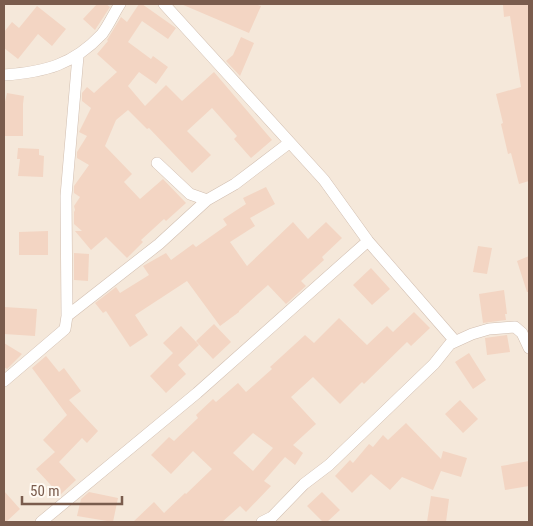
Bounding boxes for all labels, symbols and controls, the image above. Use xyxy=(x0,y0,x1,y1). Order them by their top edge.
scale bar xyxy=(22,474,122,506)
text: 50 m xyxy=(30,482,60,500)

